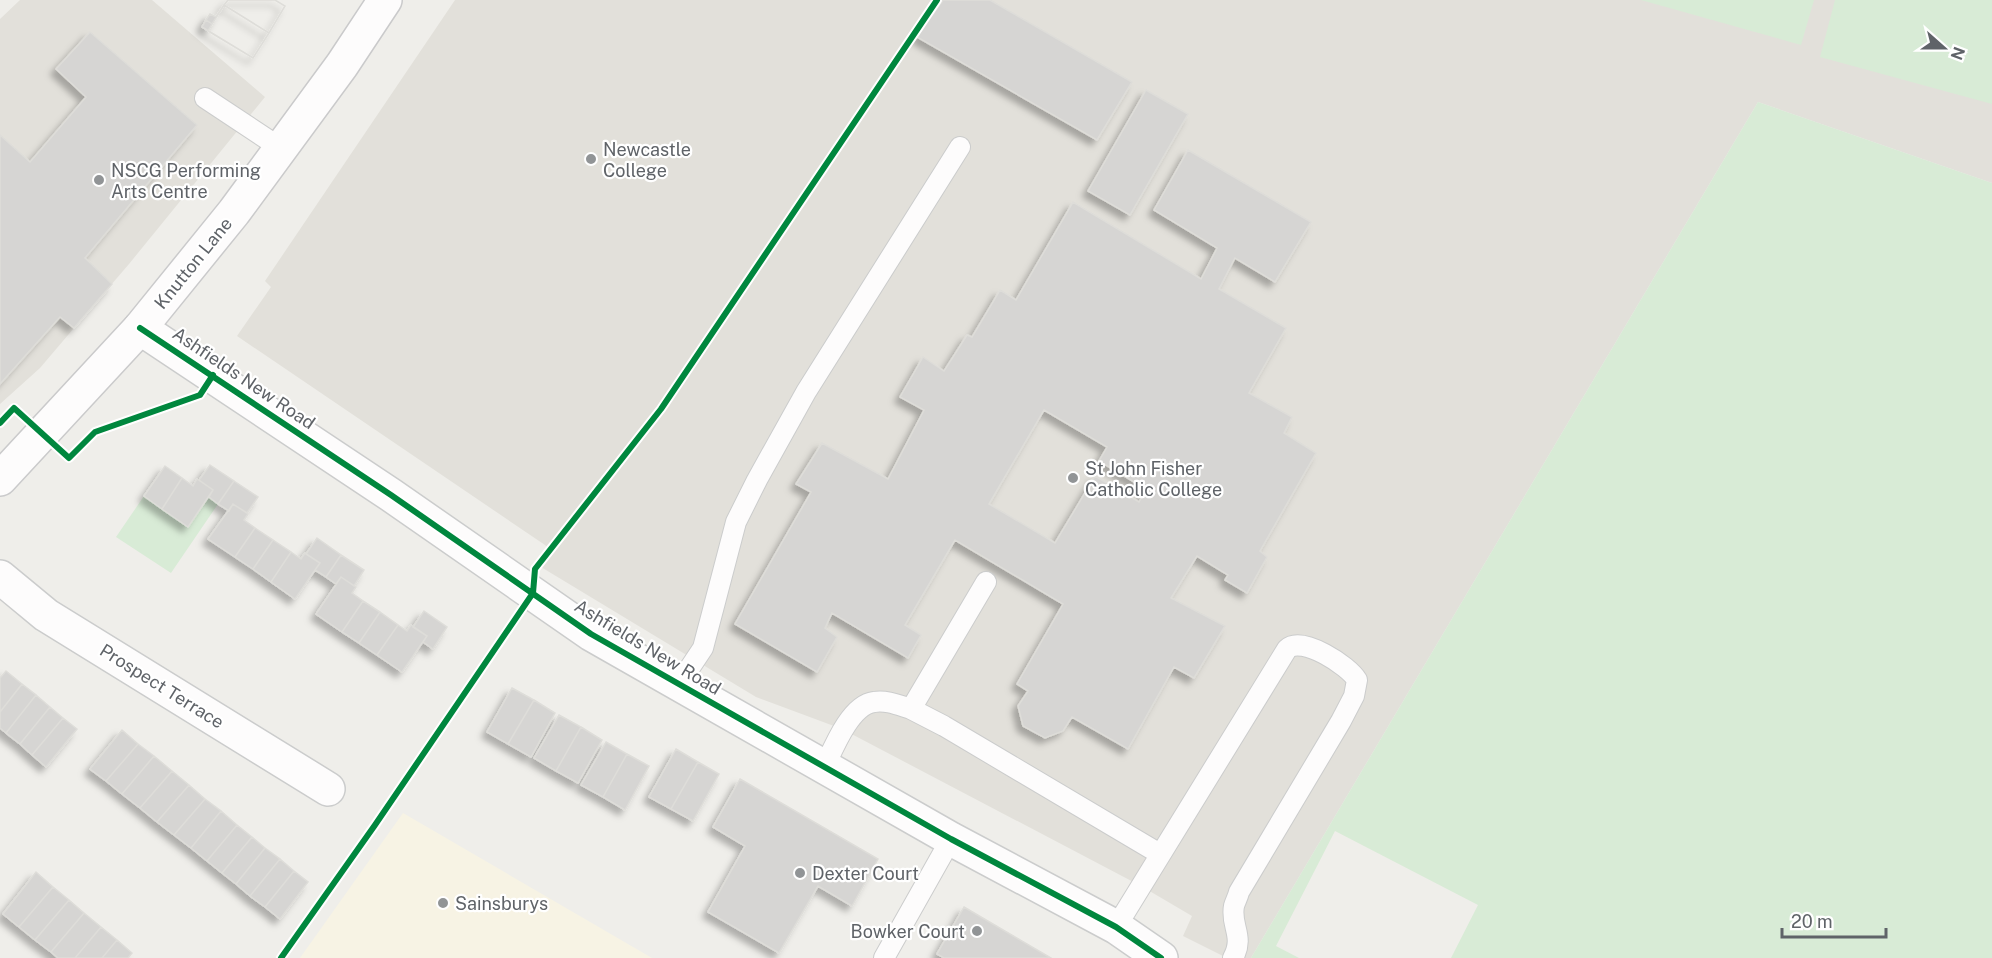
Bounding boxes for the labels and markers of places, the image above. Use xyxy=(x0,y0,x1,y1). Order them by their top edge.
place label: Newcastle College xyxy=(603,139,691,181)
marker: Newcastle College xyxy=(584,152,598,166)
place label: NSCG Performing Arts Centre xyxy=(111,160,261,202)
marker: NSCG Performing Arts Centre xyxy=(92,173,106,187)
place label: St John Fisher Catholic College xyxy=(1085,458,1222,500)
marker: St John Fisher Catholic College xyxy=(1066,471,1080,485)
place label: Dexter Court xyxy=(812,863,919,884)
marker: Dexter Court xyxy=(793,866,807,880)
place label: Sainsburys xyxy=(455,893,548,914)
marker: Sainsburys xyxy=(436,896,450,910)
place label: Bowker Court xyxy=(851,921,965,942)
marker: Bowker Court xyxy=(970,924,984,938)

